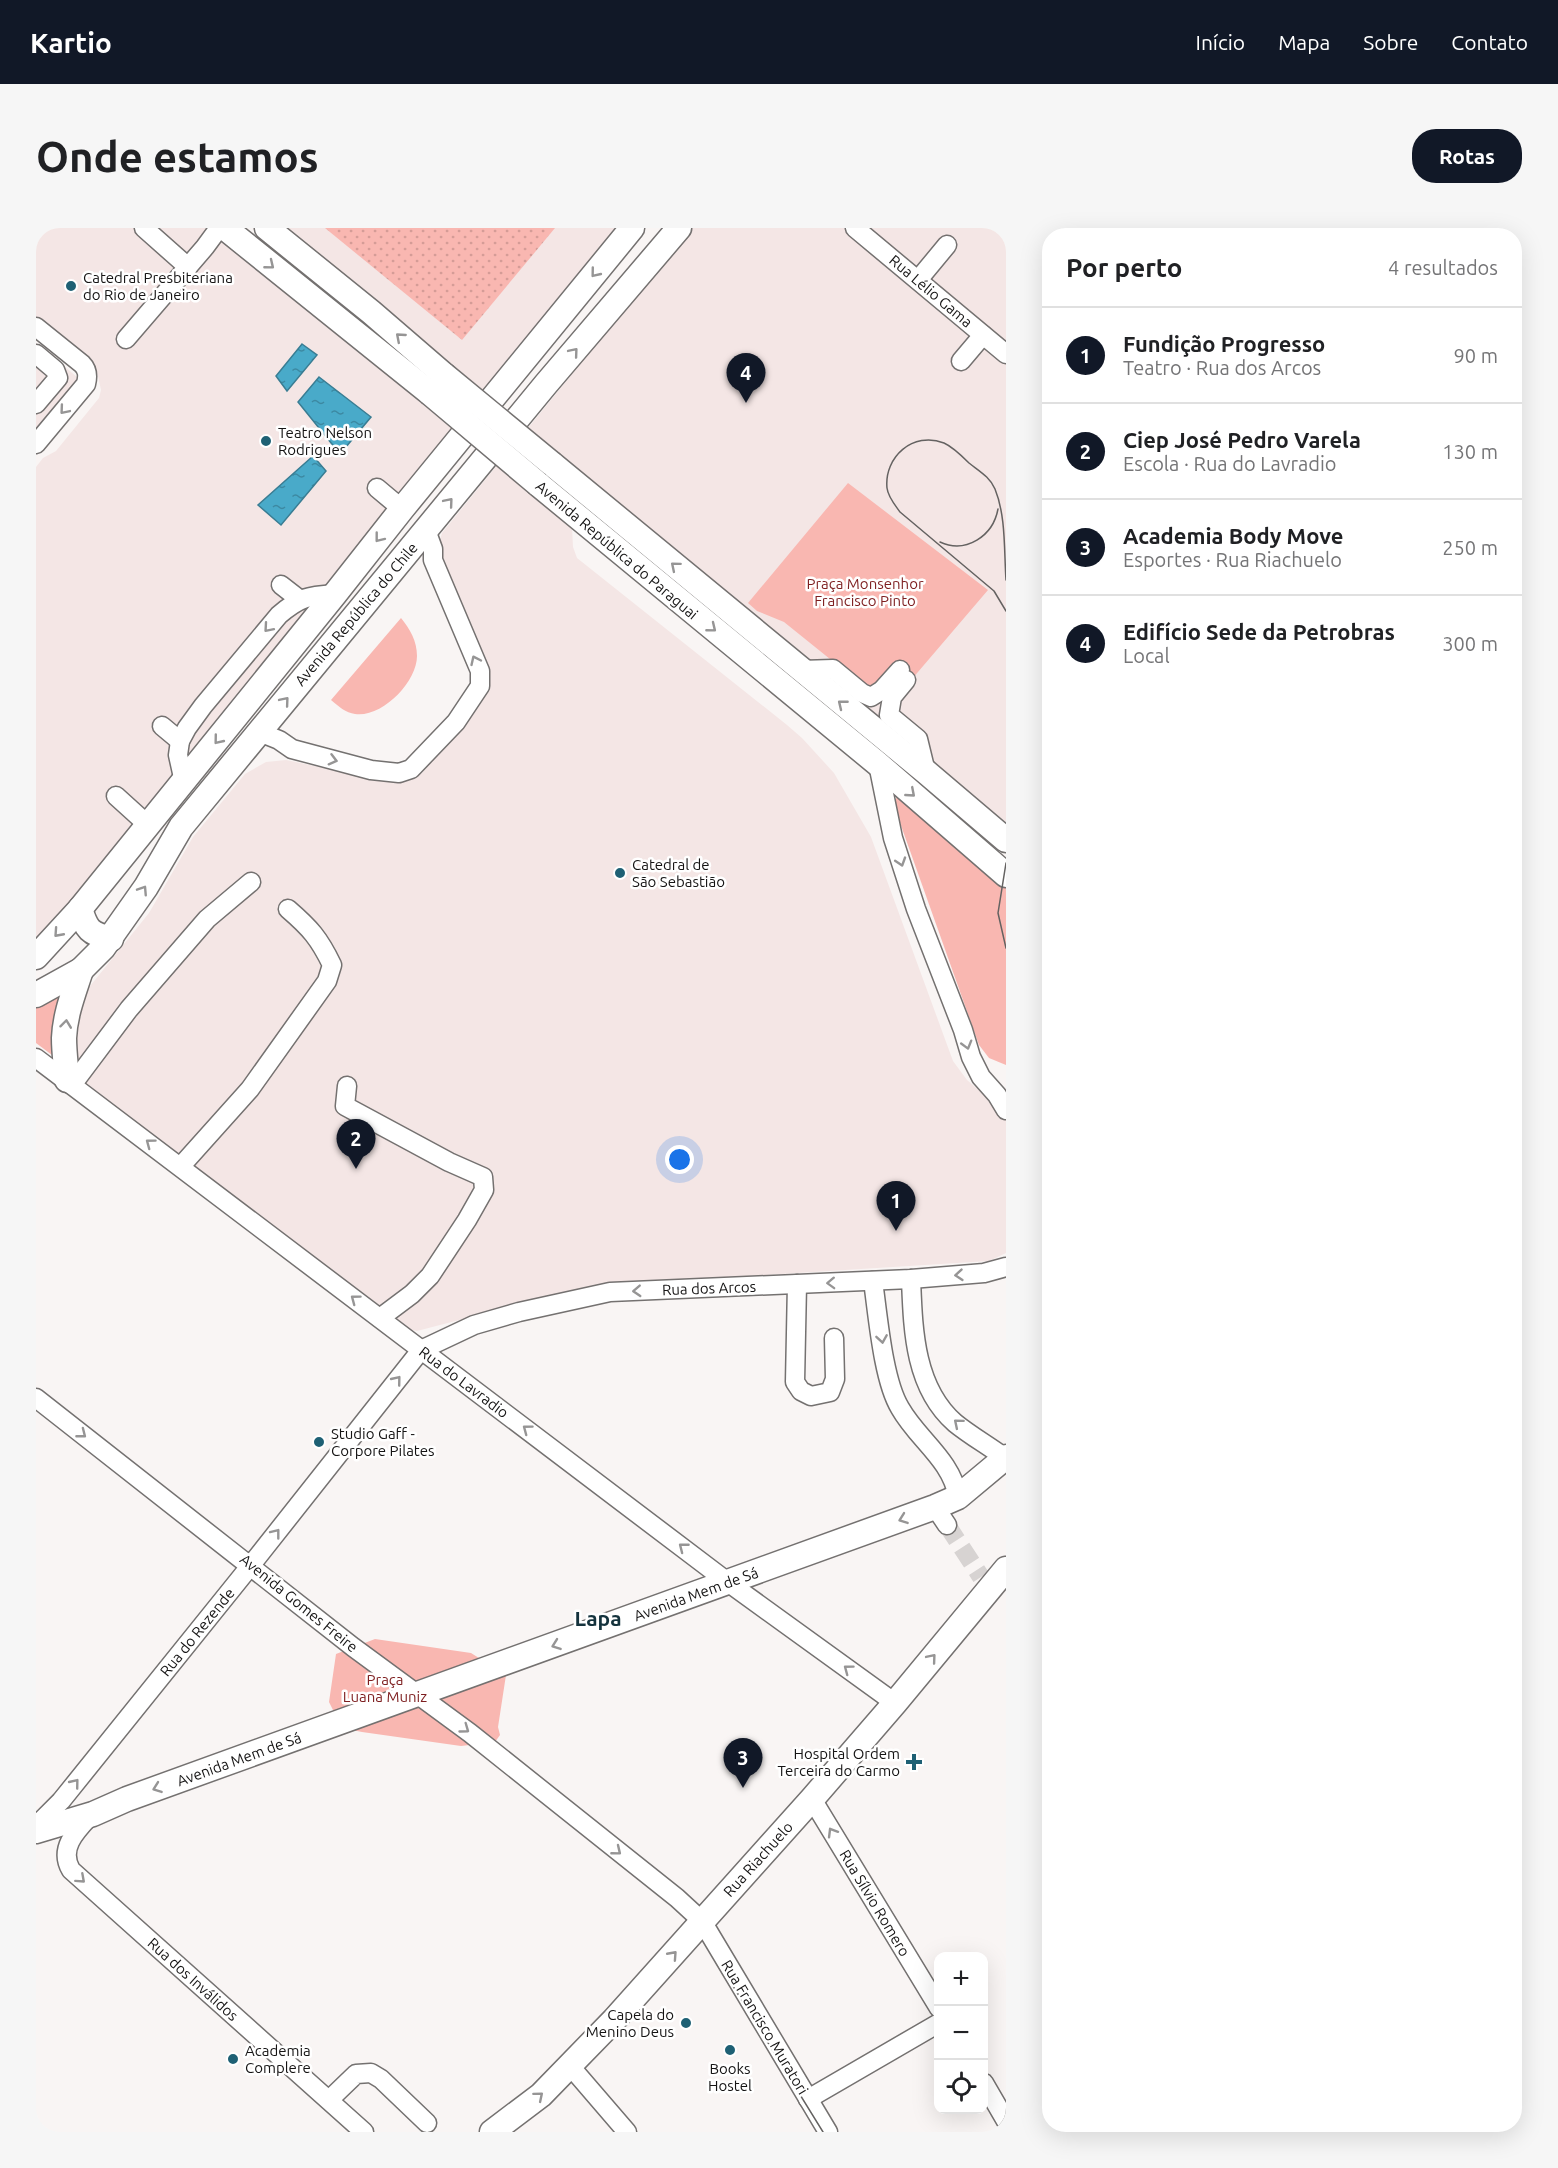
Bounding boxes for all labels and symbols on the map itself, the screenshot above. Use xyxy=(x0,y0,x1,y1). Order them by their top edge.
street label: Rua Lélio Gama xyxy=(886,251,976,331)
one-way arrow xyxy=(264,257,275,268)
one-way arrow xyxy=(592,267,603,278)
place label: Catedral Presbiteriana do Rio de Janeiro xyxy=(83,269,233,303)
marker: Catedral Presbiteriana do Rio de Janeiro xyxy=(64,279,78,293)
one-way arrow xyxy=(395,333,406,344)
one-way arrow xyxy=(566,348,577,359)
pin: 4 xyxy=(726,354,766,403)
one-way arrow xyxy=(61,403,72,414)
place label: Teatro Nelson Rodrigues xyxy=(278,424,372,458)
marker: Teatro Nelson Rodrigues xyxy=(259,434,273,448)
street label: Avenida República do Paraguai xyxy=(533,477,701,623)
one-way arrow xyxy=(442,498,453,509)
one-way arrow xyxy=(375,531,386,542)
street label: Avenida República do Chile xyxy=(291,539,421,689)
one-way arrow xyxy=(671,563,682,574)
park label: Praça Monsenhor Francisco Pinto xyxy=(806,575,924,609)
one-way arrow xyxy=(264,621,275,632)
one-way arrow xyxy=(705,621,716,632)
one-way arrow xyxy=(470,655,482,666)
one-way arrow xyxy=(277,697,288,708)
one-way arrow xyxy=(838,700,849,711)
one-way arrow xyxy=(214,733,225,744)
one-way arrow xyxy=(327,753,338,765)
one-way arrow xyxy=(904,786,915,797)
place label: Catedral de São Sebastião xyxy=(632,856,725,890)
one-way arrow xyxy=(894,856,906,867)
marker: Catedral de São Sebastião xyxy=(613,866,627,880)
one-way arrow xyxy=(136,886,147,897)
one-way arrow xyxy=(54,926,65,937)
one-way arrow xyxy=(59,1020,72,1029)
one-way arrow xyxy=(960,1040,972,1050)
pin: 2 xyxy=(336,1120,376,1169)
one-way arrow xyxy=(145,1139,156,1150)
your location xyxy=(665,1145,694,1174)
pin: 1 xyxy=(876,1182,916,1231)
one-way arrow xyxy=(954,1269,963,1282)
one-way arrow xyxy=(827,1276,836,1289)
street label: Rua dos Arcos xyxy=(662,1278,756,1298)
one-way arrow xyxy=(632,1284,641,1297)
one-way arrow xyxy=(351,1296,362,1307)
one-way arrow xyxy=(875,1333,888,1343)
street label: Rua do Lavradio xyxy=(416,1343,512,1421)
one-way arrow xyxy=(389,1375,400,1386)
one-way arrow xyxy=(954,1420,965,1431)
place label: Studio Gaff - Corpore Pilates xyxy=(331,1425,435,1459)
one-way arrow xyxy=(75,1426,86,1437)
one-way arrow xyxy=(523,1426,534,1437)
marker: Studio Gaff - Corpore Pilates xyxy=(312,1435,326,1449)
one-way arrow xyxy=(898,1511,909,1524)
one-way arrow xyxy=(269,1529,280,1540)
one-way arrow xyxy=(678,1544,689,1555)
street label: Avenida Gomes Freire xyxy=(237,1550,361,1656)
street label: Avenida Mem de Sá xyxy=(632,1564,760,1624)
street label: Rua do Rezende xyxy=(156,1585,238,1679)
district label: Lapa xyxy=(574,1606,622,1630)
one-way arrow xyxy=(551,1638,561,1651)
one-way arrow xyxy=(925,1654,936,1665)
one-way arrow xyxy=(843,1665,854,1676)
park label: Praça Luana Muniz xyxy=(343,1671,427,1705)
one-way arrow xyxy=(458,1722,469,1733)
street label: Avenida Mem de Sá xyxy=(175,1729,303,1789)
pin: 3 xyxy=(724,1738,762,1788)
place label: Hospital Ordem Terceira do Carmo xyxy=(777,1745,900,1779)
marker: Hospital Ordem Terceira do Carmo xyxy=(905,1753,923,1771)
one-way arrow xyxy=(68,1779,79,1790)
one-way arrow xyxy=(152,1781,163,1794)
street label: Rua Riachuelo xyxy=(720,1818,796,1900)
one-way arrow xyxy=(828,1828,839,1838)
one-way arrow xyxy=(611,1843,622,1854)
street label: Rua Sílvio Romero xyxy=(836,1847,914,1959)
one-way arrow xyxy=(74,1872,85,1883)
street label: Rua dos Inválidos xyxy=(144,1934,242,2024)
one-way arrow xyxy=(666,1951,677,1962)
street label: Rua Francisco Muratori xyxy=(718,1957,812,2097)
place label: Capela do Menino Deus xyxy=(586,2006,674,2040)
marker: Capela do Menino Deus xyxy=(679,2016,693,2030)
place label: Academia Complere xyxy=(245,2042,311,2076)
marker: Books Hostel xyxy=(723,2043,737,2057)
marker: Academia Complere xyxy=(226,2052,240,2066)
place label: Books Hostel xyxy=(708,2060,752,2094)
one-way arrow xyxy=(532,2093,543,2104)

